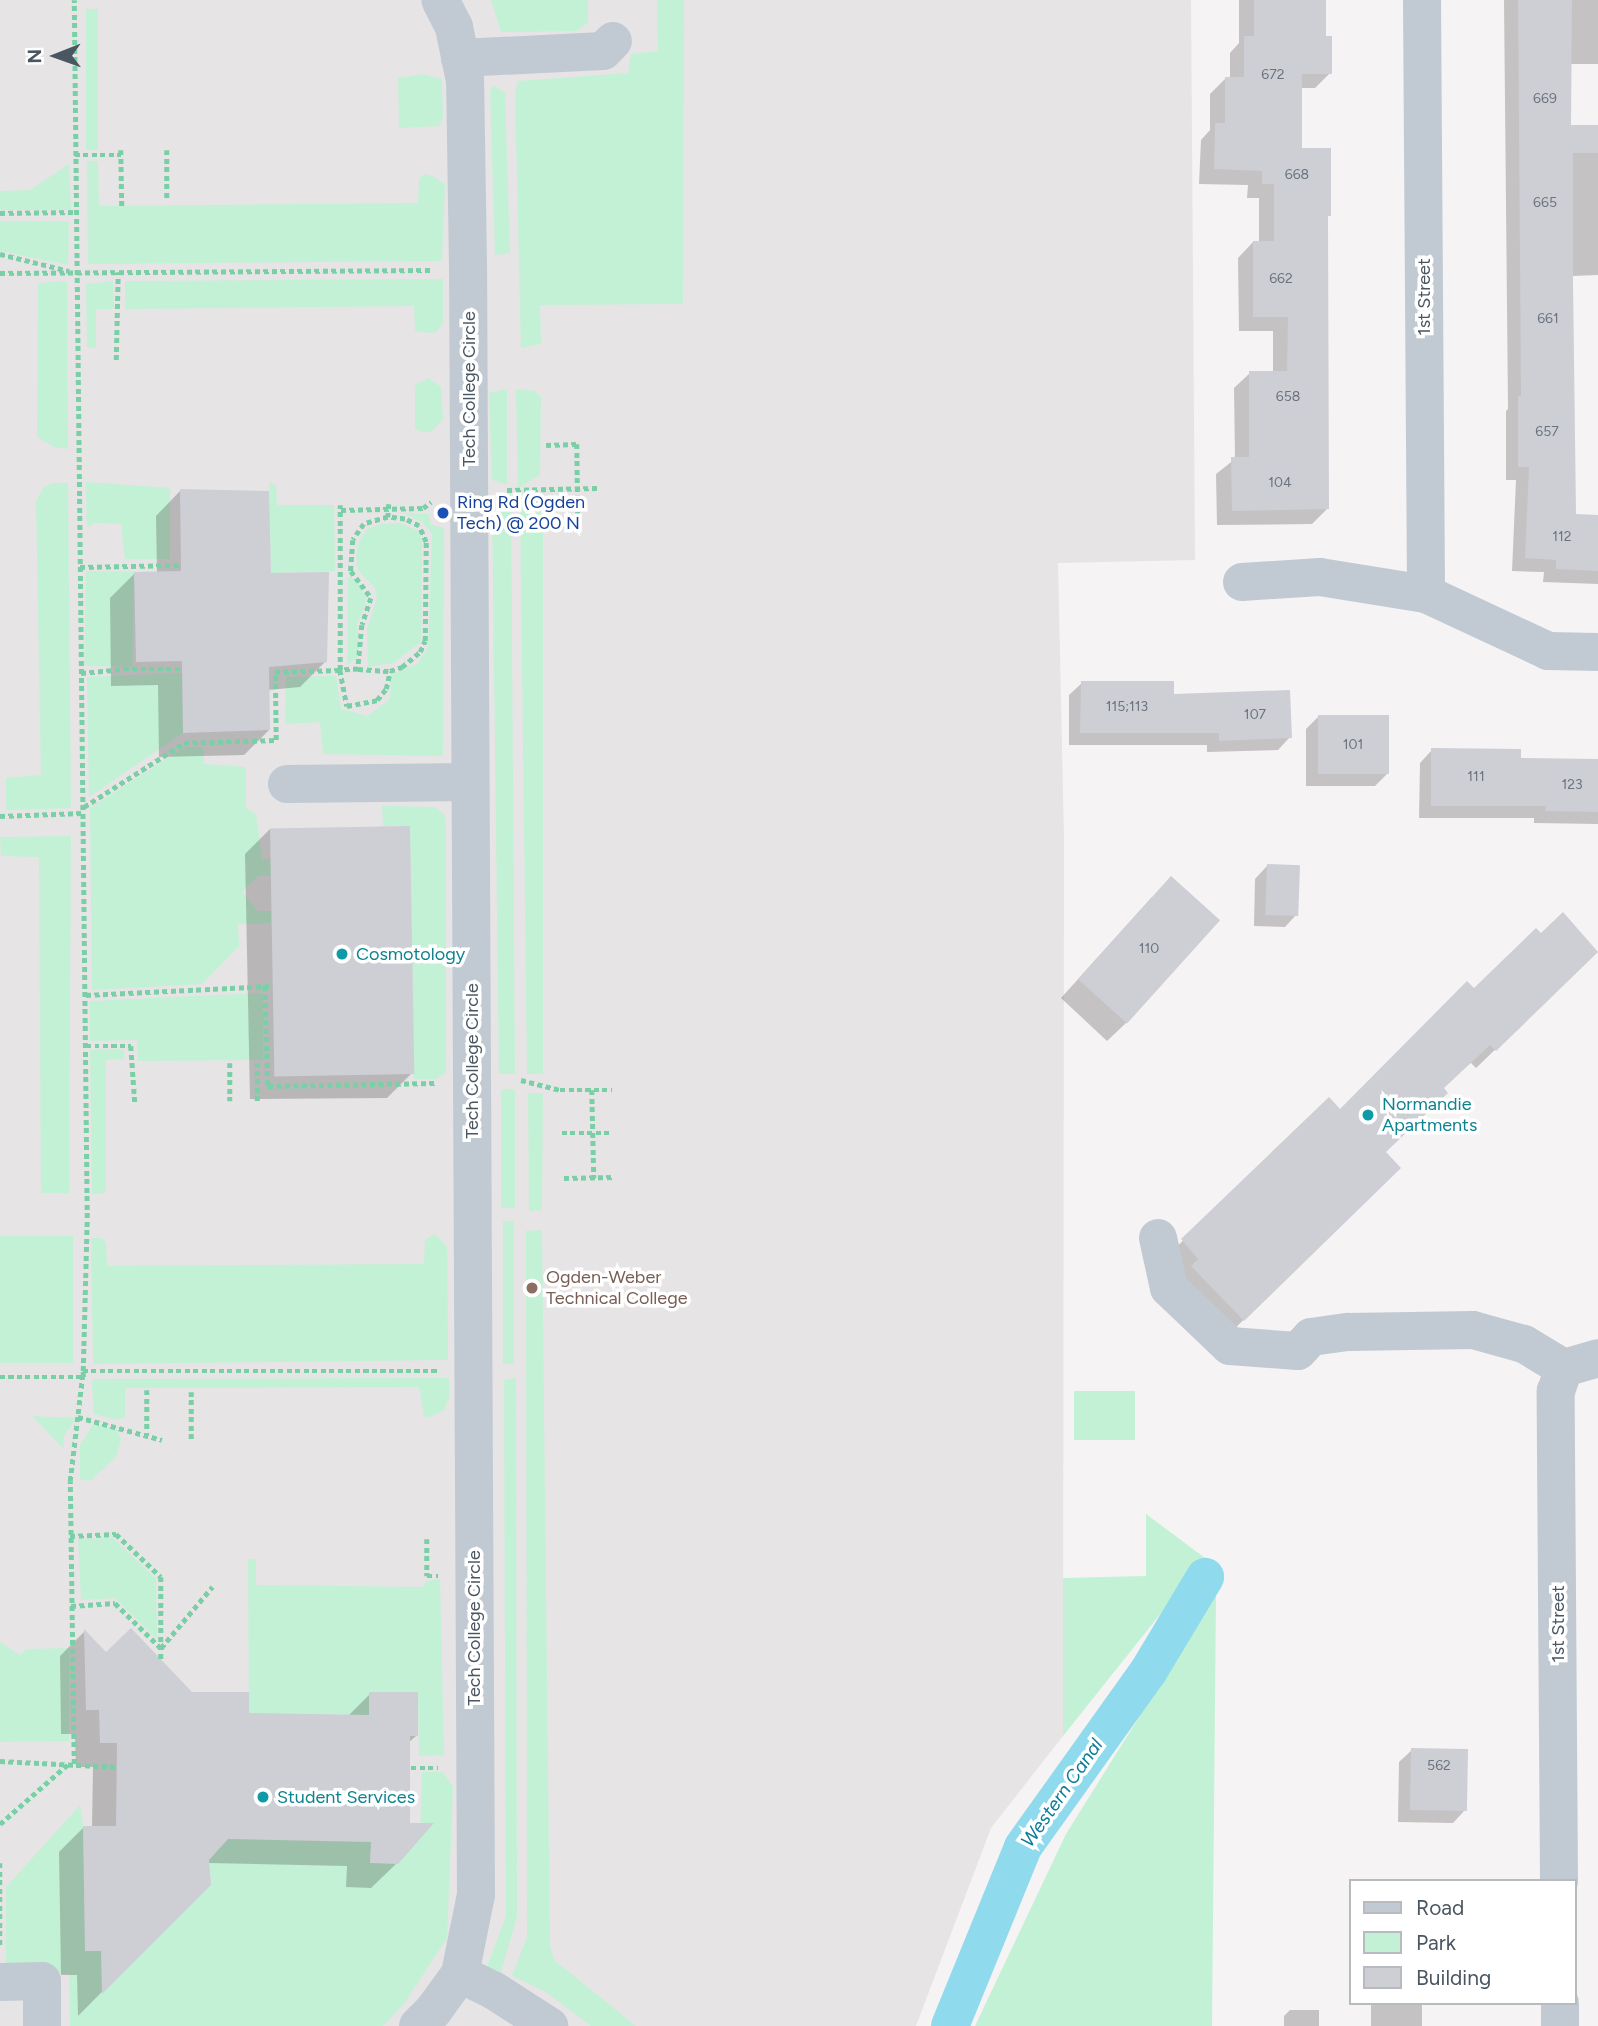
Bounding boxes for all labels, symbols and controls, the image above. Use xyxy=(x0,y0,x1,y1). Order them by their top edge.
north arrow xyxy=(21,21,91,91)
text: N xyxy=(23,49,46,64)
house number: 672 xyxy=(1261,67,1285,83)
house number: 669 xyxy=(1533,91,1557,107)
house number: 668 xyxy=(1285,167,1309,183)
house number: 665 xyxy=(1533,195,1557,211)
street label: 1st Street xyxy=(1413,258,1435,336)
house number: 662 xyxy=(1269,271,1293,287)
street label: Tech College Circle xyxy=(458,311,480,467)
house number: 661 xyxy=(1537,311,1559,327)
house number: 658 xyxy=(1276,389,1300,405)
house number: 657 xyxy=(1535,424,1559,440)
house number: 104 xyxy=(1268,475,1292,491)
place label: Ring Rd (Ogden Tech) @ 200 N xyxy=(457,492,585,534)
marker: Ring Rd (Ogden Tech) @ 200 N xyxy=(435,505,451,521)
house number: 112 xyxy=(1552,529,1572,545)
house number: 115;113 xyxy=(1106,699,1148,715)
house number: 107 xyxy=(1244,707,1266,723)
house number: 101 xyxy=(1343,737,1363,753)
house number: 111 xyxy=(1467,769,1485,785)
house number: 123 xyxy=(1561,777,1583,793)
house number: 110 xyxy=(1139,941,1159,957)
place label: Cosmotology xyxy=(356,943,465,965)
marker: Cosmotology xyxy=(334,946,350,962)
street label: Tech College Circle xyxy=(461,983,483,1139)
place label: Normandie Apartments xyxy=(1382,1094,1477,1136)
marker: Normandie Apartments xyxy=(1360,1107,1376,1123)
place label: Ogden-Weber Technical College xyxy=(546,1267,688,1310)
marker: Ogden-Weber Technical College xyxy=(524,1280,540,1296)
street label: Tech College Circle xyxy=(463,1550,485,1706)
street label: 1st Street xyxy=(1547,1585,1569,1663)
water label: Western Canal xyxy=(1016,1734,1108,1852)
house number: 562 xyxy=(1427,1758,1451,1774)
place label: Student Services xyxy=(277,1786,415,1808)
marker: Student Services xyxy=(255,1789,271,1805)
legend xyxy=(1350,1879,1577,2005)
text: Road xyxy=(1416,1895,1464,1920)
text: Park xyxy=(1416,1930,1456,1955)
text: Building xyxy=(1416,1965,1491,1990)

